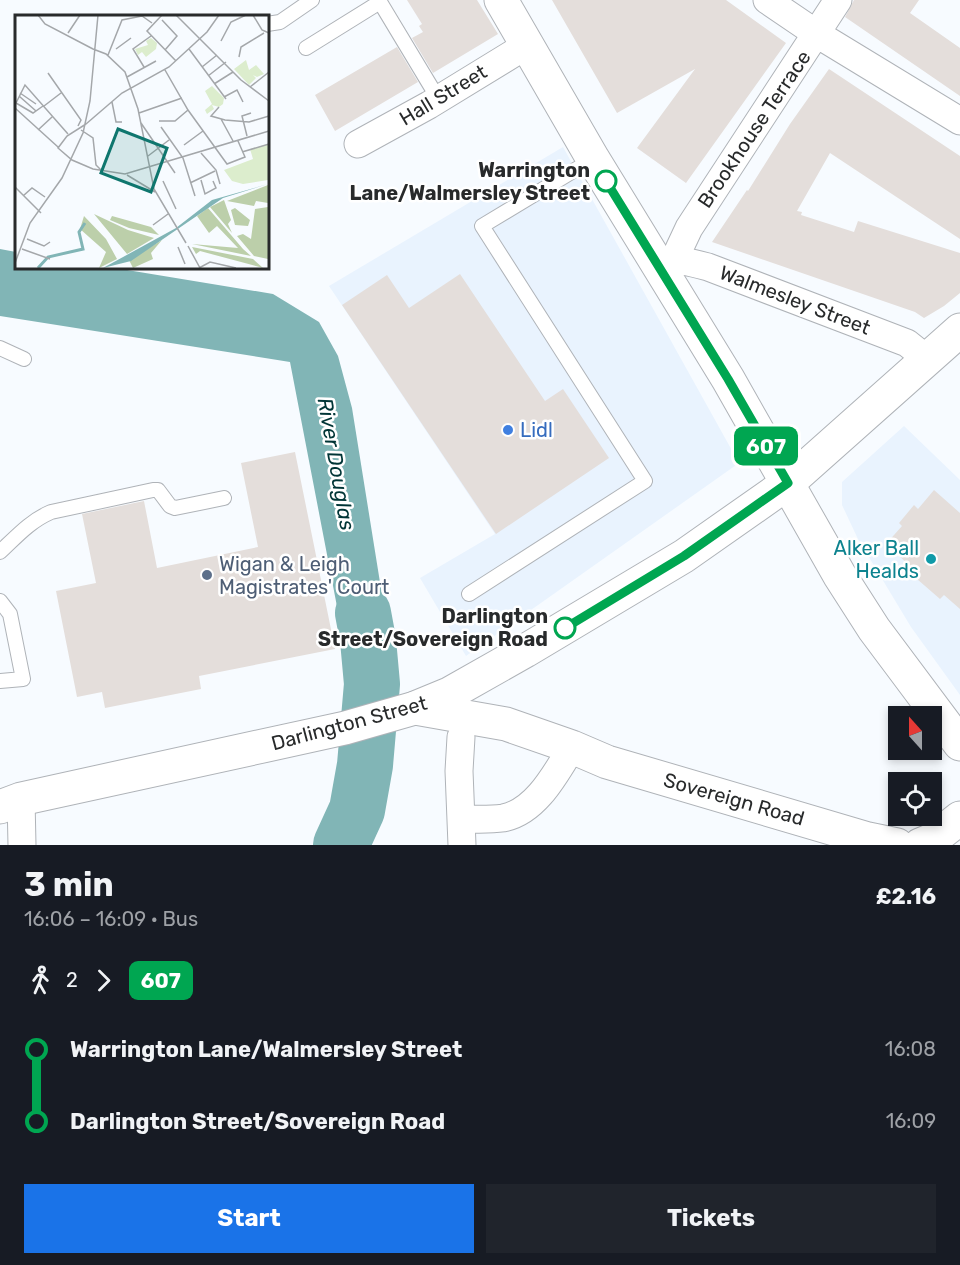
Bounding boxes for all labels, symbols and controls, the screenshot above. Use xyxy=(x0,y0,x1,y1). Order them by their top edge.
inset map xyxy=(15,15,268,268)
street label: Brookhouse Terrace xyxy=(692,46,816,212)
street label: Hall Street xyxy=(395,59,491,130)
place label: Warrington Lane/Walmersley Street xyxy=(350,158,590,205)
marker: Warrington Lane/Walmersley Street xyxy=(595,170,617,192)
street label: Walmesley Street xyxy=(716,260,874,340)
water label: River Douglas xyxy=(313,396,361,533)
place label: Lidl xyxy=(520,418,553,442)
marker: Lidl xyxy=(501,423,515,437)
line badge: 607 xyxy=(732,426,801,466)
text: 607 xyxy=(746,434,786,459)
place label: Alker Ball Healds xyxy=(834,536,919,583)
place label: Wigan & Leigh Magistrates' Court xyxy=(219,552,390,599)
marker: Alker Ball Healds xyxy=(924,552,938,566)
marker: Wigan & Leigh Magistrates' Court xyxy=(200,568,214,582)
place label: Darlington Street/Sovereign Road xyxy=(318,604,548,651)
marker: Darlington Street/Sovereign Road xyxy=(554,617,576,639)
street label: Darlington Street xyxy=(268,691,430,755)
north arrow xyxy=(888,706,942,760)
map controls xyxy=(888,706,942,826)
street label: Sovereign Road xyxy=(661,767,807,831)
button: locate xyxy=(888,772,942,826)
text: 3 min xyxy=(24,865,114,904)
text: £2.16 xyxy=(876,883,936,910)
text: 16:06 – 16:09 · Bus xyxy=(24,907,198,931)
icon: walk xyxy=(24,964,57,997)
icon: forward xyxy=(87,964,120,997)
text: 2 xyxy=(66,968,78,992)
text: 607 xyxy=(141,968,181,993)
text: Warrington Lane/Walmersley Street xyxy=(70,1036,462,1063)
text: 16:08 xyxy=(885,1037,936,1061)
text: Darlington Street/Sovereign Road xyxy=(70,1108,445,1135)
text: 16:09 xyxy=(886,1109,936,1133)
button: Start xyxy=(24,1184,474,1253)
button: Tickets xyxy=(486,1184,936,1253)

